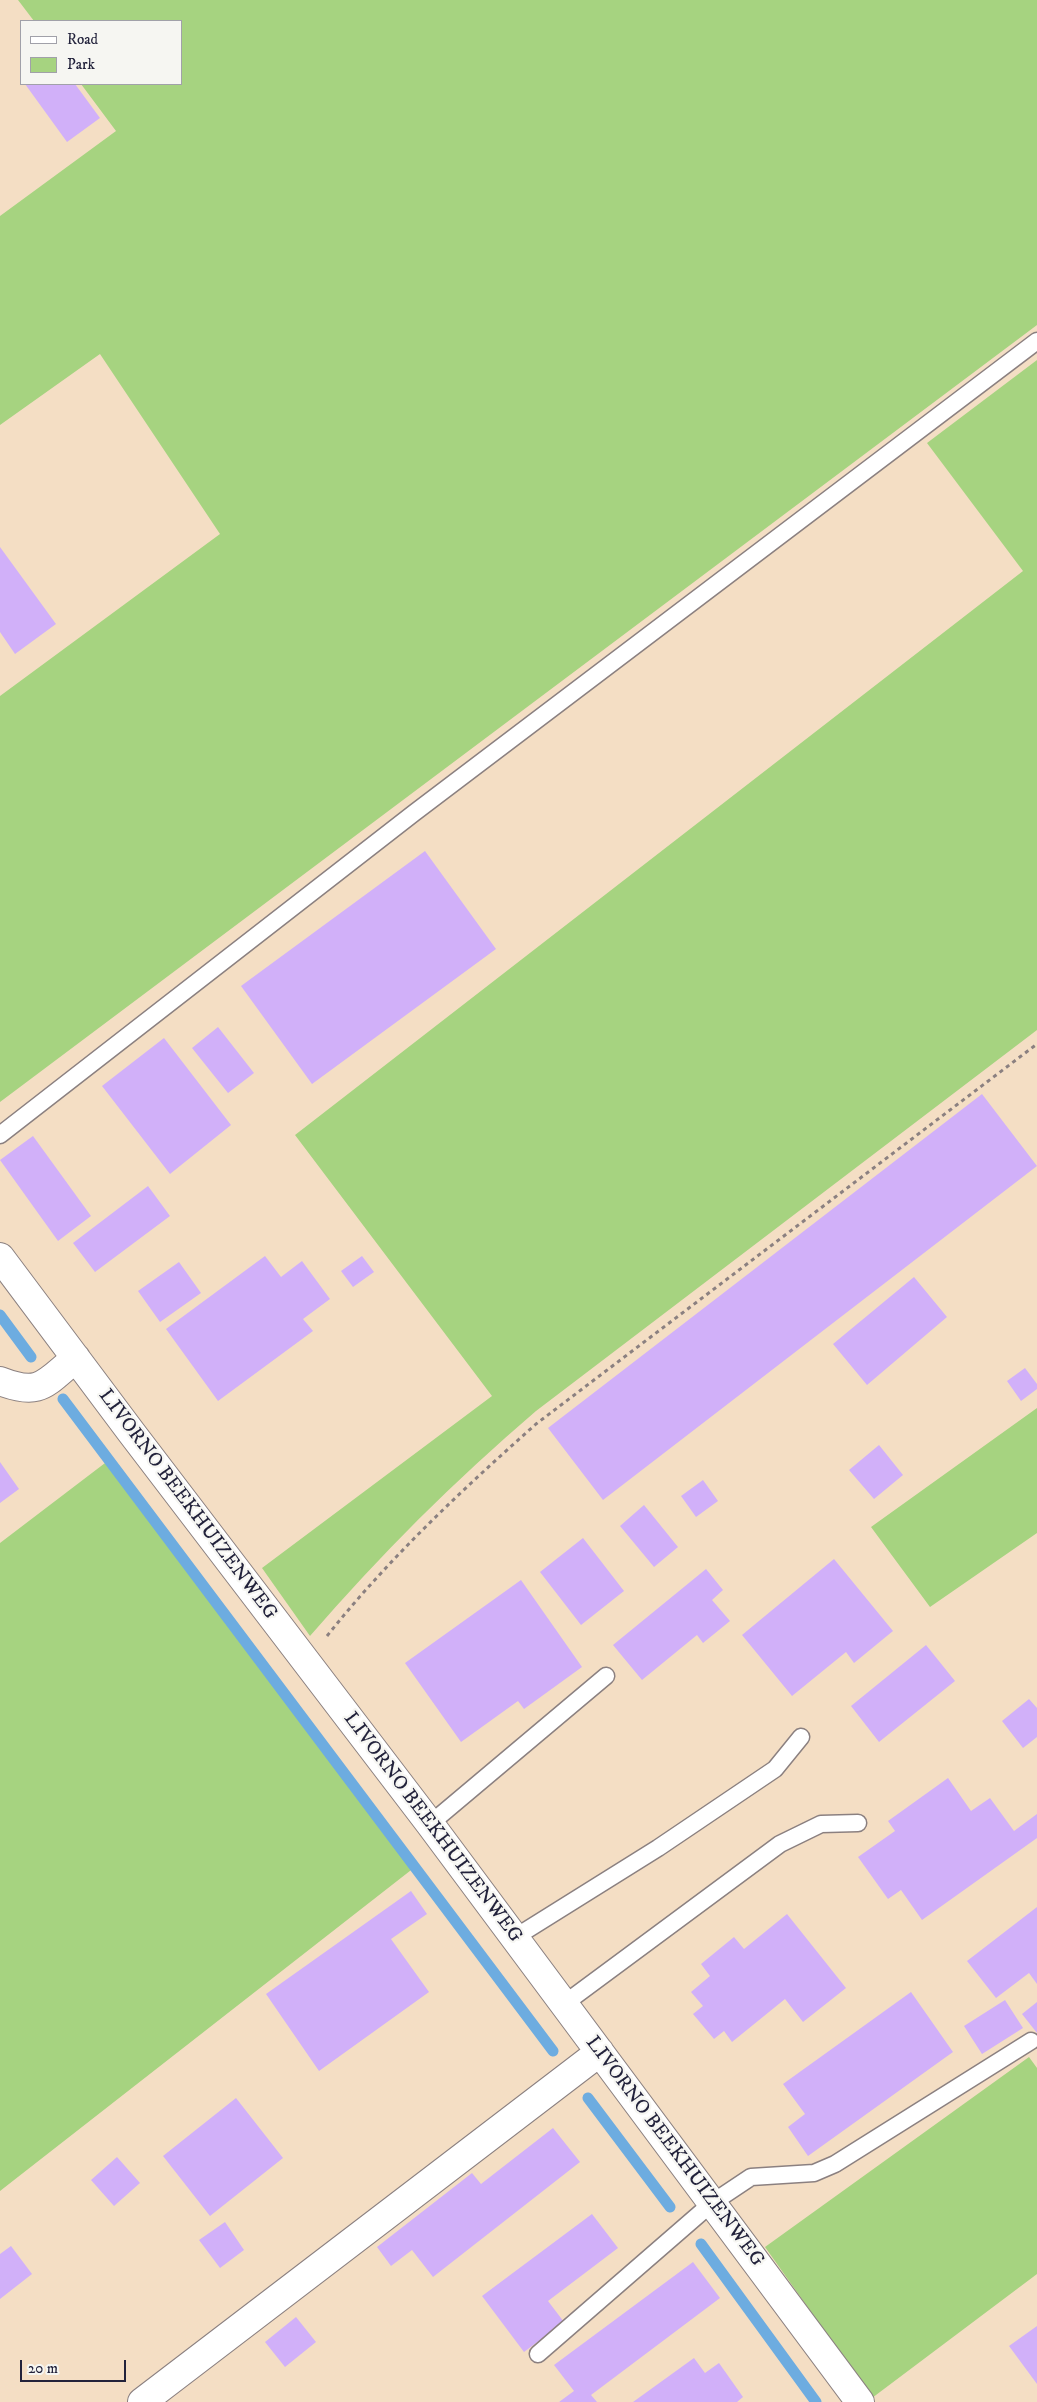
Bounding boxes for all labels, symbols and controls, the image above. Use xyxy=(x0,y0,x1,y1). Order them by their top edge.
legend xyxy=(20,20,182,85)
text: Road xyxy=(67,30,98,49)
text: Park xyxy=(67,55,95,74)
street label: LIVORNO BEEKHUIZENWEG xyxy=(92,1385,282,1625)
street label: LIVORNO BEEKHUIZENWEG xyxy=(337,1708,527,1948)
street label: LIVORNO BEEKHUIZENWEG xyxy=(579,2032,769,2272)
scale bar xyxy=(22,2350,129,2382)
text: 20 m xyxy=(28,2359,58,2378)

